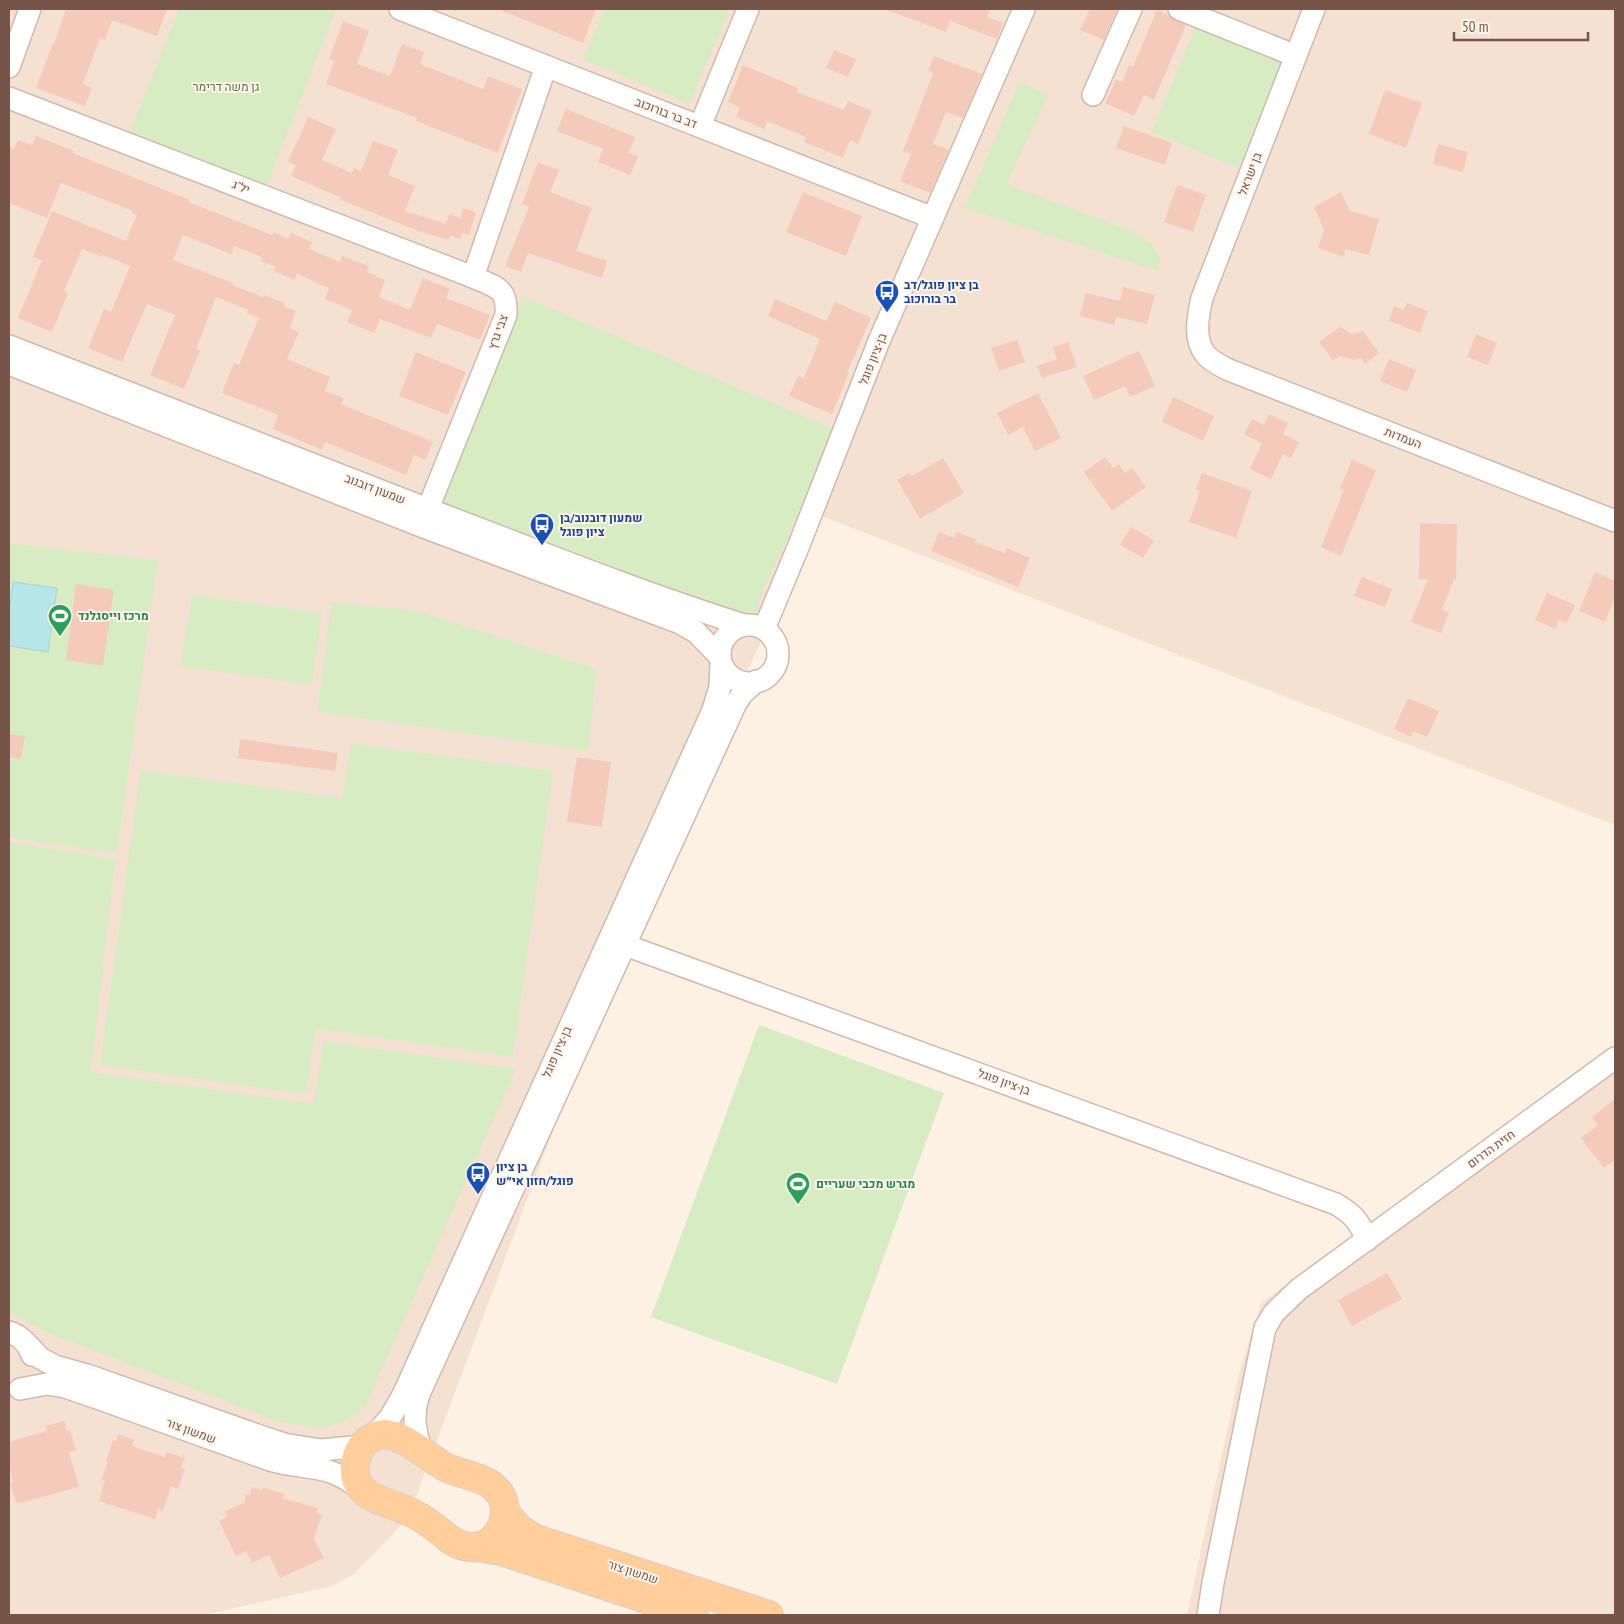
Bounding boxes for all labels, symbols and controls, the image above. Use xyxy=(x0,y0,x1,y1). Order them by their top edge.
scale bar xyxy=(1454,10,1588,42)
text: 50 m xyxy=(1462,17,1488,36)
park label: גן משה דרימר xyxy=(193,79,260,94)
street label: דב בר בורוכוב xyxy=(633,94,699,131)
street label: בן ישראל xyxy=(1234,149,1265,198)
street label: יל"ג xyxy=(230,176,252,197)
place label: בן ציון פוגל/דב בר בורוכוב xyxy=(904,277,979,306)
bus stop icon: בן ציון פוגל/דב בר בורוכוב xyxy=(874,279,900,313)
street label: צבי גרץ xyxy=(484,312,511,351)
street label: בן-ציון פוגל xyxy=(855,330,890,387)
street label: העמדות xyxy=(1382,424,1424,452)
street label: שמעון דובנוב xyxy=(343,470,408,507)
place label: שמעון דובנוב/בן ציון פוגל xyxy=(560,510,642,539)
bus stop icon: שמעון דובנוב/בן ציון פוגל xyxy=(529,512,555,546)
sports icon: מרכז וייסגלנד xyxy=(47,603,73,637)
place label: מרכז וייסגלנד xyxy=(78,608,149,623)
street label: בן-ציון פוגל xyxy=(539,1023,575,1080)
street label: בן-ציון פוגל xyxy=(976,1065,1033,1098)
street label: חזית הדרום xyxy=(1464,1126,1518,1171)
place label: בן ציון פוגל/חזון אי״ש xyxy=(496,1159,574,1188)
bus stop icon: בן ציון פוגל/חזון אי״ש xyxy=(465,1161,491,1195)
sports icon: מגרש מכבי שעריים xyxy=(785,1171,811,1205)
place label: מגרש מכבי שעריים xyxy=(816,1176,915,1191)
street label: שמשון צור xyxy=(164,1415,218,1447)
street label: שמשון צור xyxy=(606,1556,660,1587)

